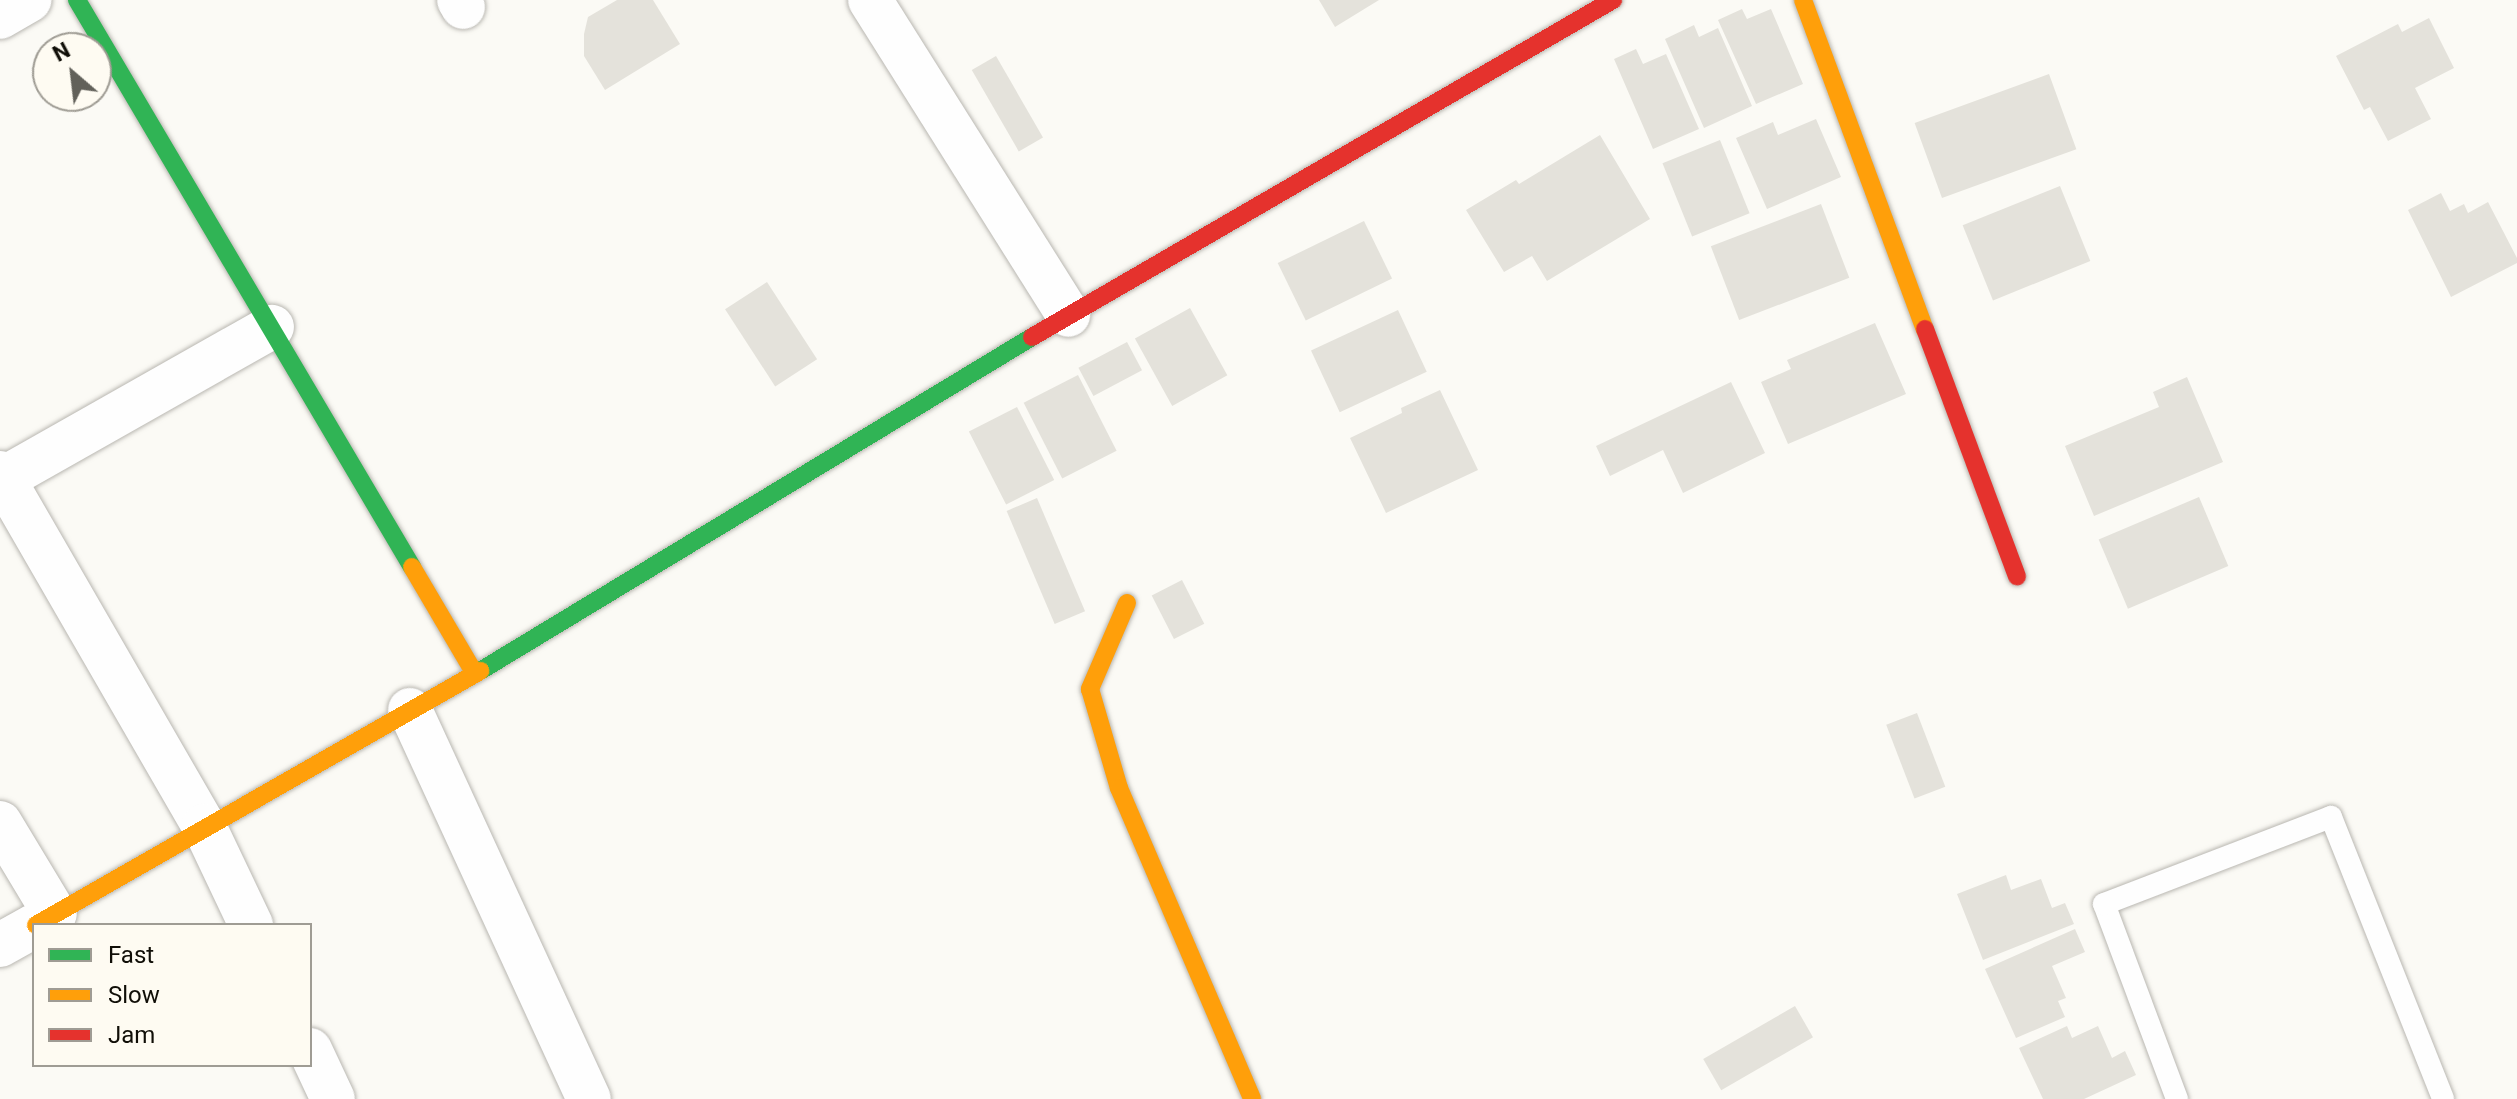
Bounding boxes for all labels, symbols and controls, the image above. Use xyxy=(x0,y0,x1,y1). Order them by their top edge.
north arrow xyxy=(32,32,112,112)
text: N xyxy=(49,37,74,67)
legend xyxy=(32,923,312,1067)
text: Fast xyxy=(108,941,154,969)
text: Slow xyxy=(108,981,160,1009)
text: Jam xyxy=(108,1021,155,1049)

